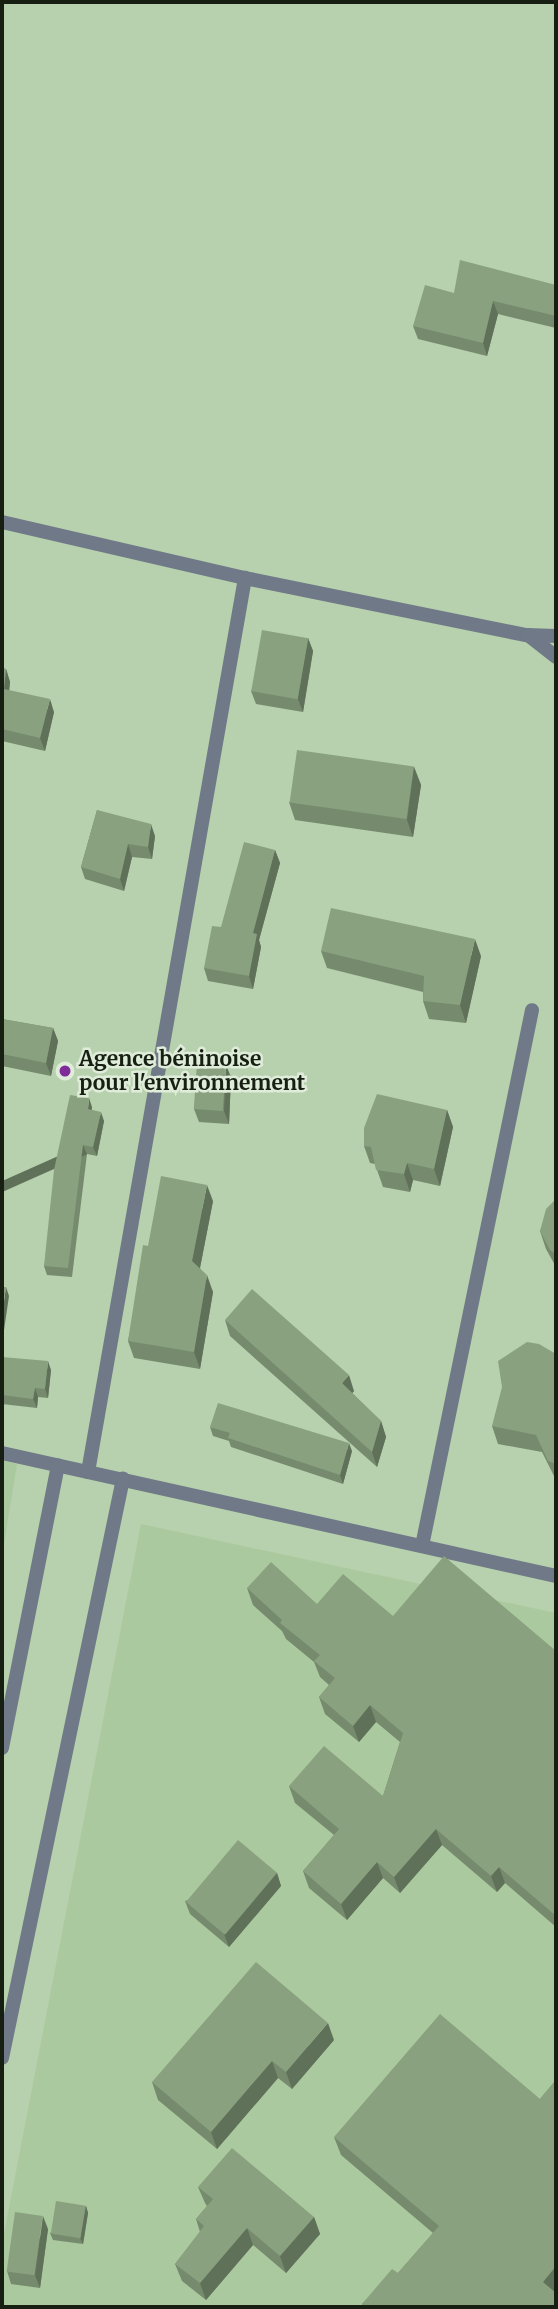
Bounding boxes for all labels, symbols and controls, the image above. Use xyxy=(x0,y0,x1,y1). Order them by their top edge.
place label: Agence béninoise pour l'environnement xyxy=(79,1046,305,1096)
marker: Agence béninoise pour l'environnement xyxy=(57,1063,73,1079)

